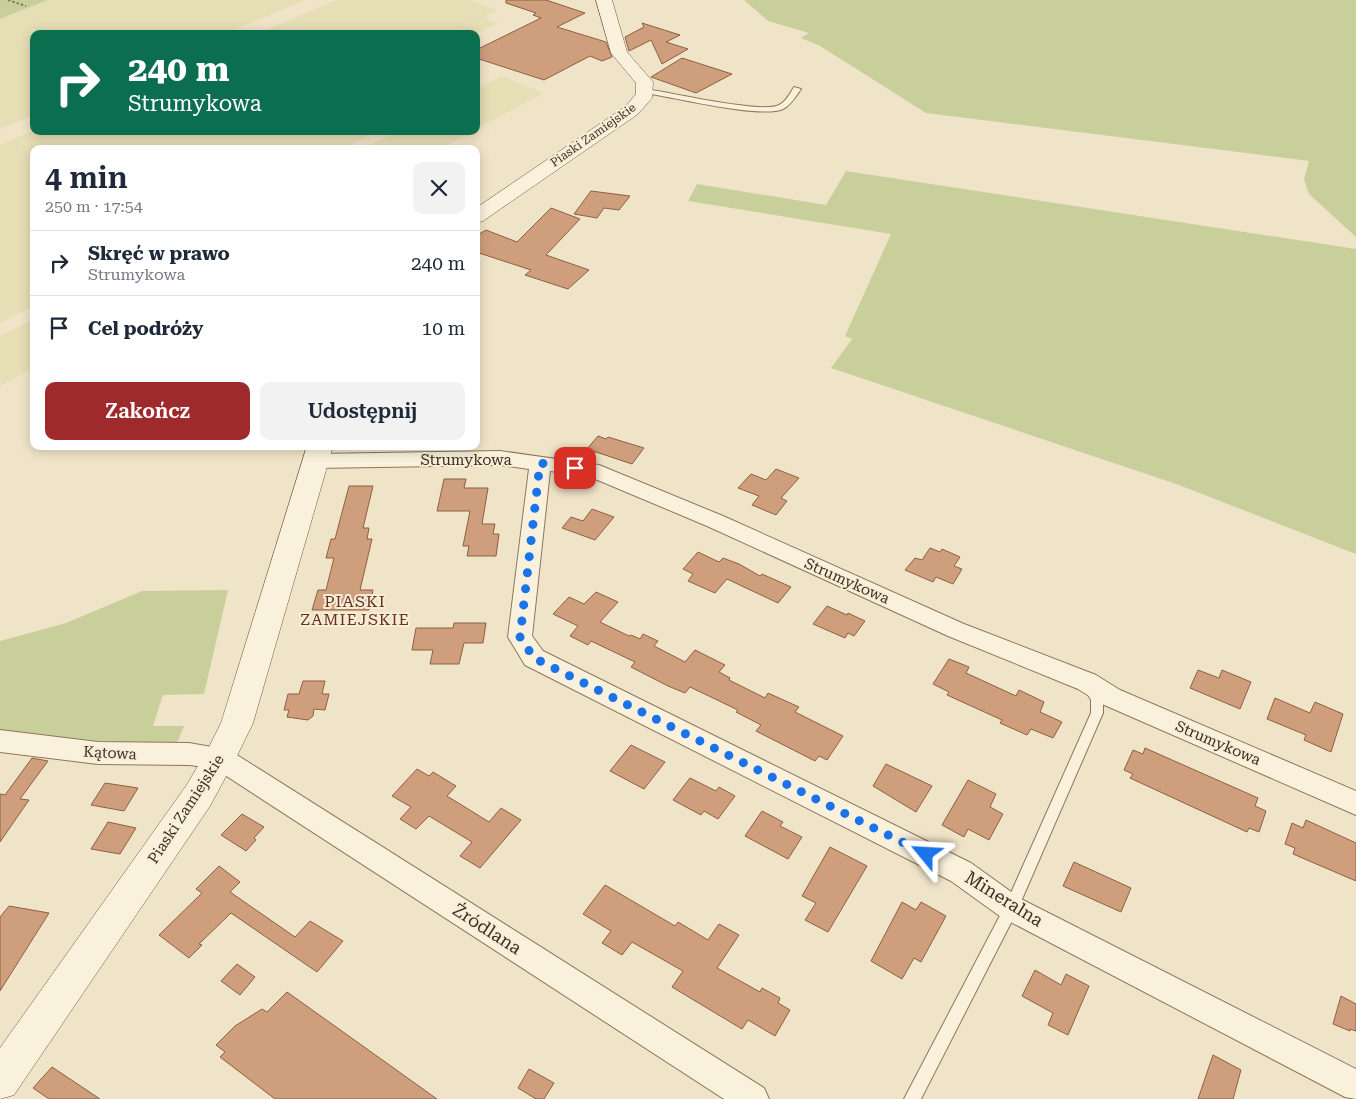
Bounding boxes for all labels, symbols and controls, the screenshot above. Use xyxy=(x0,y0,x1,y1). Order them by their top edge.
text: 240 m xyxy=(128,49,229,90)
icon: right xyxy=(45,50,110,115)
text: Strumykowa xyxy=(128,91,262,116)
street label: Piaski Zamiejskie xyxy=(548,100,639,170)
text: 4 min xyxy=(45,160,128,195)
button: close xyxy=(413,162,465,214)
text: 250 m · 17:54 xyxy=(45,197,143,216)
text: Skręć w prawo xyxy=(88,242,230,265)
icon: right xyxy=(45,249,73,277)
text: 240 m xyxy=(411,252,465,275)
text: Strumykowa xyxy=(88,265,185,284)
icon: arrive xyxy=(45,314,73,342)
text: Cel podróży xyxy=(88,317,203,340)
text: 10 m xyxy=(422,317,465,340)
button: Zakończ xyxy=(45,382,250,440)
button: Udostępnij xyxy=(260,382,465,440)
pin xyxy=(554,447,596,489)
street label: Strumykowa xyxy=(420,451,512,469)
icon: arrive xyxy=(561,454,589,482)
street label: Strumykowa xyxy=(802,554,892,608)
district label: PIASKI ZAMIEJSKIE xyxy=(300,592,410,629)
street label: Strumykowa xyxy=(1173,717,1263,769)
street label: Kątowa xyxy=(83,743,137,763)
street label: Piaski Zamiejskie xyxy=(144,751,228,867)
position arrow xyxy=(899,827,951,879)
street label: Mineralna xyxy=(961,866,1047,931)
street label: Źródlana xyxy=(449,899,526,959)

